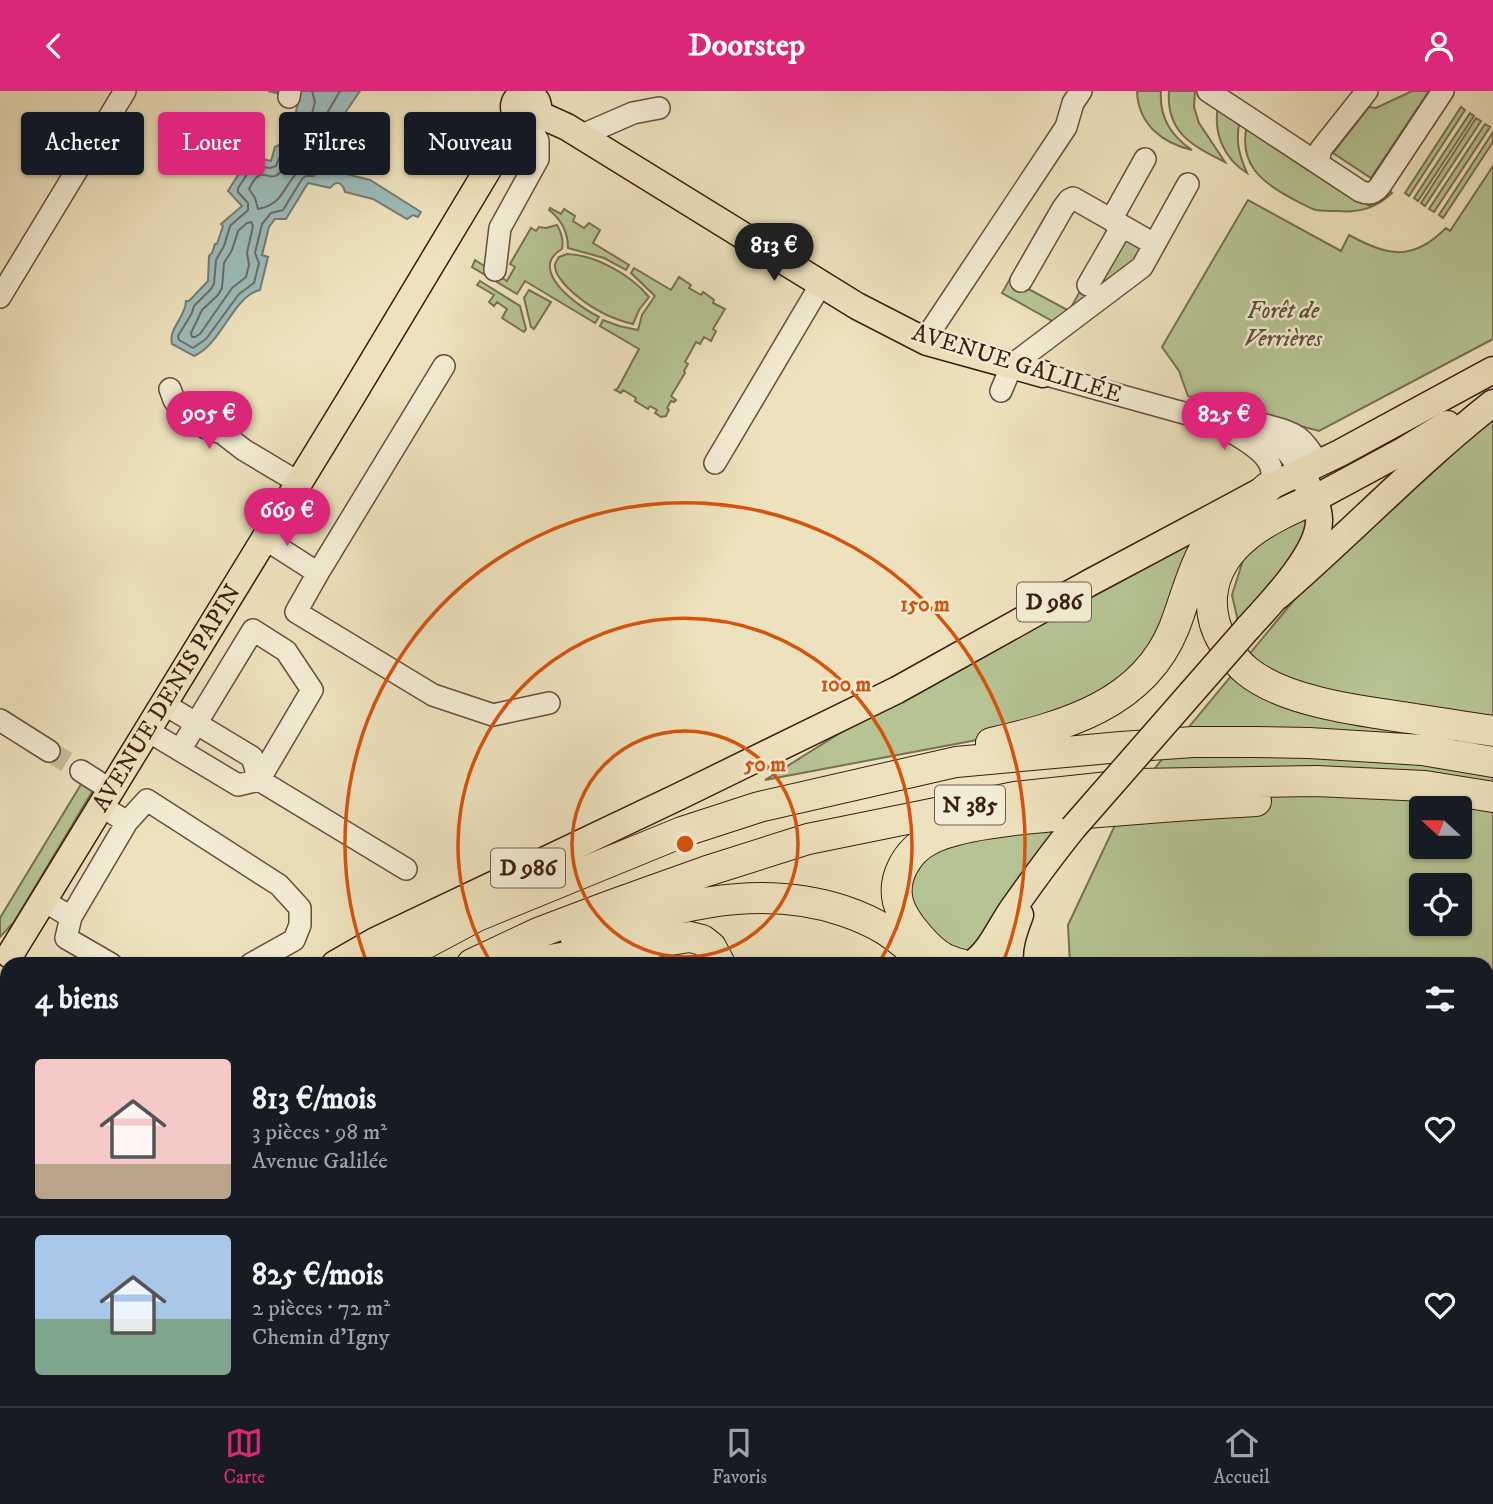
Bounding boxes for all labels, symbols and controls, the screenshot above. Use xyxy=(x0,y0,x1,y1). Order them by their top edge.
text: Doorstep xyxy=(688,26,805,66)
icon: back xyxy=(35,27,73,65)
icon: person xyxy=(1420,27,1458,65)
chip: Acheter xyxy=(21,112,144,175)
chip: Louer xyxy=(158,112,265,175)
chip: Filtres xyxy=(279,112,390,175)
chip: Nouveau xyxy=(404,112,536,175)
pin: 813 € xyxy=(725,223,823,283)
text: 813 € xyxy=(751,231,797,260)
park label: Forêt de Verrières xyxy=(1244,296,1323,354)
street label: AVENUE GALILÉE xyxy=(909,318,1125,410)
pin: 905 € xyxy=(160,391,258,451)
pin: 825 € xyxy=(1175,393,1273,452)
text: 905 € xyxy=(182,399,236,428)
text: 825 € xyxy=(1198,400,1250,429)
pin: 669 € xyxy=(238,489,336,548)
text: 669 € xyxy=(260,496,314,525)
street label: AVENUE DENIS PAPIN xyxy=(86,579,248,818)
road number: D 986 xyxy=(1017,582,1091,621)
text: 150 m xyxy=(900,592,950,618)
text: 100 m xyxy=(821,672,871,698)
text: 50 m xyxy=(743,752,786,778)
road number: N 385 xyxy=(935,785,1005,825)
north arrow xyxy=(1409,796,1472,859)
map controls xyxy=(1409,796,1472,936)
centre of rings xyxy=(673,832,697,856)
road number: D 986 xyxy=(491,849,565,887)
button: locate xyxy=(1409,873,1472,936)
icon: filters xyxy=(1421,980,1459,1018)
text: 4 biens xyxy=(35,981,119,1018)
text: 813 €/mois xyxy=(252,1081,376,1118)
icon: home xyxy=(91,1087,175,1171)
icon: heart xyxy=(1421,1110,1459,1148)
text: 3 pièces · 98 m² xyxy=(252,1118,387,1147)
text: Avenue Galilée xyxy=(252,1147,388,1176)
text: 825 €/mois xyxy=(252,1257,383,1294)
icon: home xyxy=(91,1263,175,1347)
icon: heart xyxy=(1421,1286,1459,1324)
text: 2 pièces · 72 m² xyxy=(252,1294,390,1323)
text: Chemin d'Igny xyxy=(252,1323,390,1352)
tab: Carte xyxy=(223,1424,265,1489)
tab: Favoris xyxy=(712,1424,767,1489)
tab: Accueil xyxy=(1214,1424,1270,1489)

